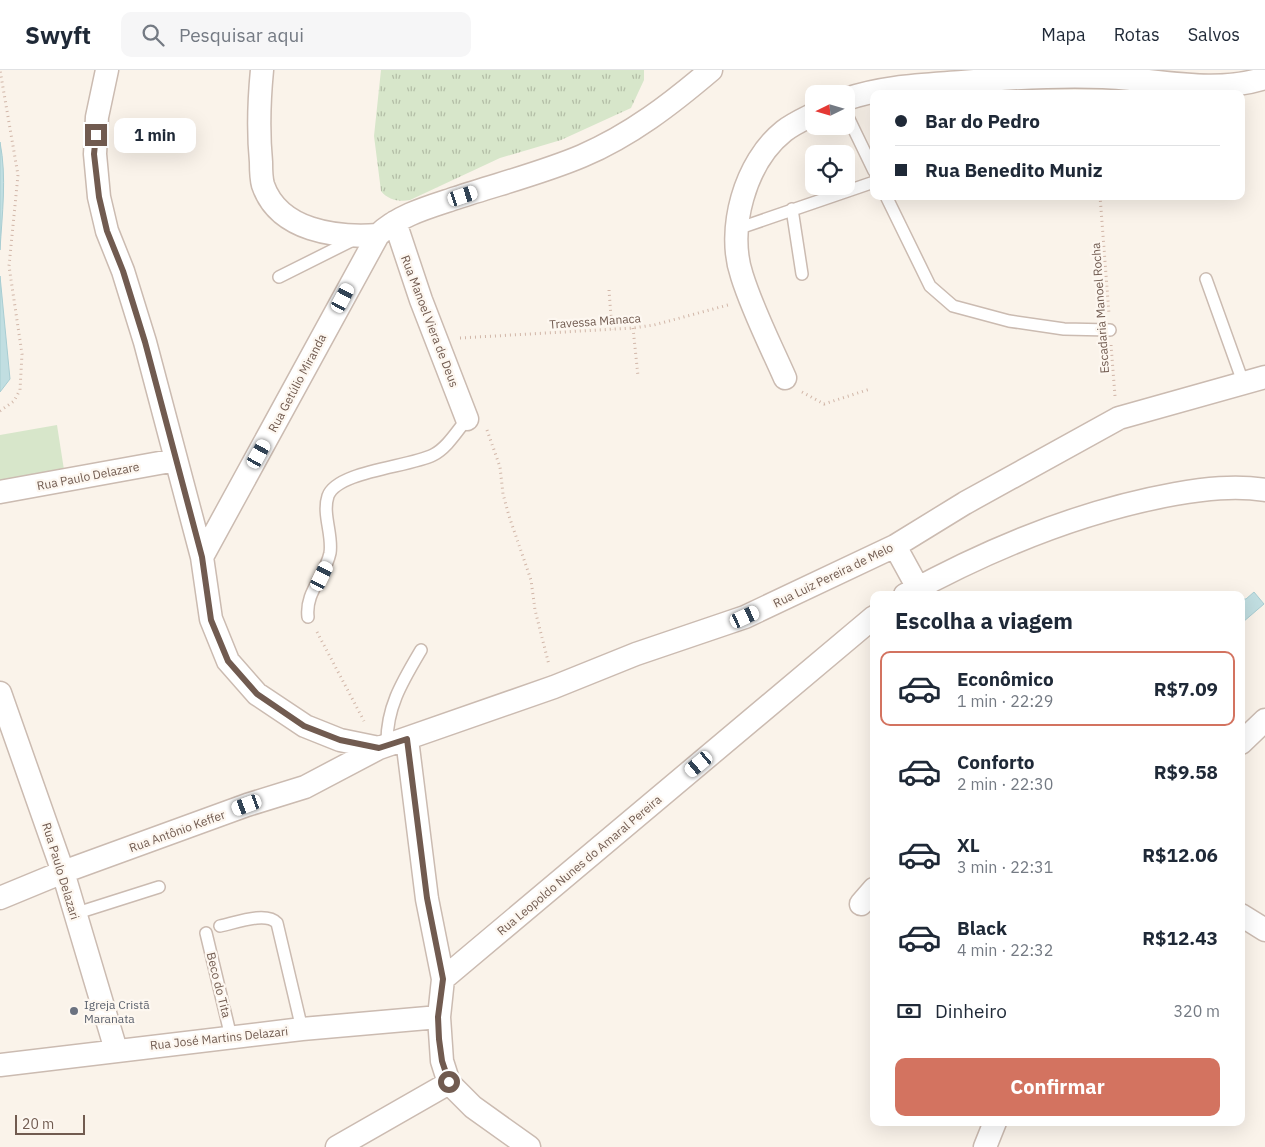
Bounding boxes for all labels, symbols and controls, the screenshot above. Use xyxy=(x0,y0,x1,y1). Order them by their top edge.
search box xyxy=(121,12,471,57)
text: Swyft xyxy=(25,19,91,51)
icon: search xyxy=(139,21,167,49)
text: Pesquisar aqui xyxy=(179,23,304,47)
text: Mapa xyxy=(1041,23,1086,46)
text: Rotas xyxy=(1114,23,1160,46)
text: Salvos xyxy=(1188,23,1240,46)
north arrow xyxy=(805,85,855,135)
map controls xyxy=(805,85,855,195)
text: Bar do Pedro xyxy=(925,109,1040,133)
callout: 1 min xyxy=(114,118,196,152)
route end xyxy=(85,124,107,146)
text: 1 min xyxy=(134,125,176,145)
button: locate xyxy=(805,145,855,195)
text: Rua Benedito Muniz xyxy=(925,158,1103,182)
car xyxy=(446,184,479,208)
street label: Escadaria Manoel Rocha xyxy=(1088,241,1112,374)
street label: Rua Manoel Viera de Deus xyxy=(398,253,462,389)
car xyxy=(329,281,356,315)
street label: Travessa Manaca xyxy=(549,310,642,332)
street label: Rua Getúlio Miranda xyxy=(265,331,330,435)
car xyxy=(245,437,272,471)
street label: Rua Paulo Delazare xyxy=(35,459,141,493)
street label: Rua Luiz Pereira de Melo xyxy=(771,539,896,611)
car xyxy=(308,559,335,593)
car xyxy=(728,604,761,630)
text: Escolha a viagem xyxy=(895,606,1073,635)
icon: car xyxy=(897,666,942,711)
text: Econômico xyxy=(957,667,1054,691)
text: R$7.09 xyxy=(1154,677,1218,701)
text: 1 min · 22:29 xyxy=(957,691,1053,711)
car xyxy=(682,749,715,779)
icon: car xyxy=(897,749,942,794)
text: Conforto xyxy=(957,750,1035,774)
text: R$9.58 xyxy=(1154,760,1218,784)
text: 2 min · 22:30 xyxy=(957,774,1053,794)
street label: Rua Leopoldo Nunes do Amaral Pereira xyxy=(494,791,665,938)
car xyxy=(230,793,263,817)
street label: Rua Antônio Keffer xyxy=(127,806,228,855)
street label: Rua Paulo Delazari xyxy=(39,821,83,921)
icon: car xyxy=(897,832,942,877)
text: XL xyxy=(957,833,980,857)
text: R$12.06 xyxy=(1142,843,1218,867)
text: 3 min · 22:31 xyxy=(957,857,1053,877)
icon: car xyxy=(897,915,942,960)
text: Black xyxy=(957,916,1007,940)
text: R$12.43 xyxy=(1142,926,1218,950)
text: 4 min · 22:32 xyxy=(957,940,1053,960)
street label: Beco do Tita xyxy=(204,951,235,1020)
place label: Igreja Cristã Maranata xyxy=(84,997,150,1026)
icon: cash xyxy=(895,997,923,1025)
text: Dinheiro xyxy=(935,999,1007,1023)
text: 320 m xyxy=(1173,1001,1220,1021)
marker: Igreja Cristã Maranata xyxy=(68,1005,80,1017)
street label: Rua José Martins Delazari xyxy=(149,1023,289,1053)
button: Confirmar xyxy=(895,1058,1220,1116)
route start xyxy=(438,1071,460,1093)
scale bar xyxy=(15,1112,85,1135)
text: 20 m xyxy=(22,1115,54,1133)

